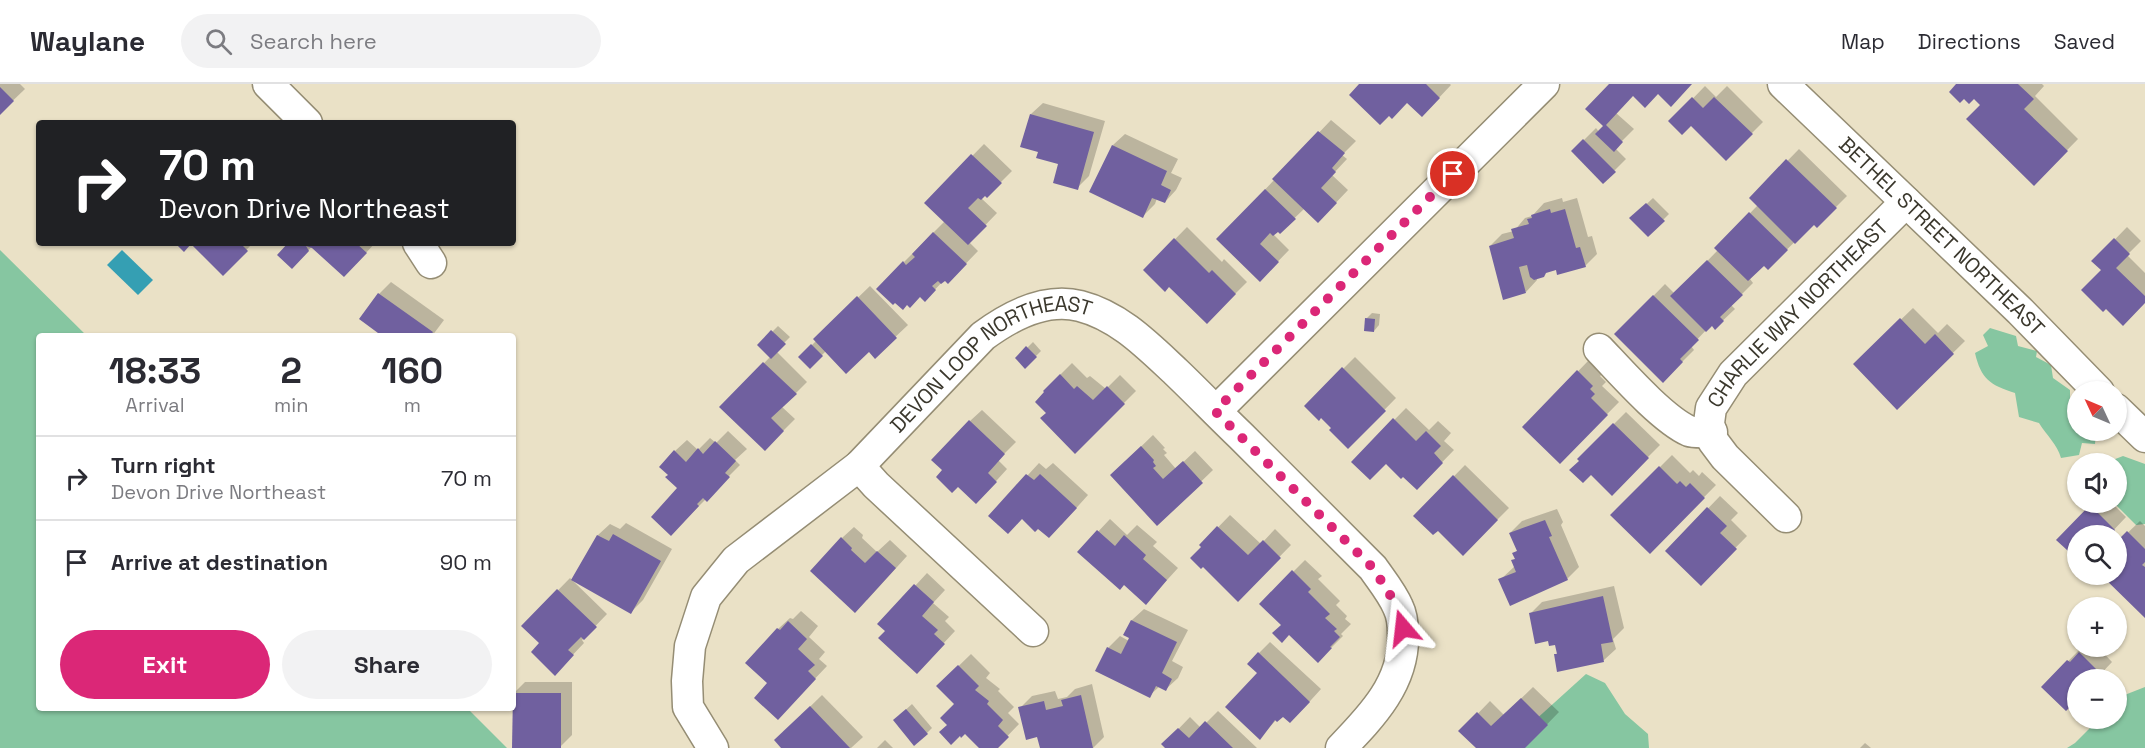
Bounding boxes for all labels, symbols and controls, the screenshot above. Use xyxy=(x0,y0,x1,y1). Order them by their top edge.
search box xyxy=(181,14,601,68)
text: Waylane xyxy=(30,23,145,59)
icon: search xyxy=(202,25,235,58)
text: Search here xyxy=(250,27,377,55)
text: Map xyxy=(1841,28,1885,55)
text: Directions xyxy=(1918,28,2021,55)
text: Saved xyxy=(2054,28,2115,55)
street label: BETHEL STREET NORTHEAST xyxy=(1833,131,2051,341)
text: 70 m xyxy=(159,139,256,192)
icon: right xyxy=(60,144,138,222)
pin xyxy=(1427,148,1478,199)
icon: arrive xyxy=(1436,157,1469,190)
text: Devon Drive Northeast xyxy=(159,191,450,226)
street label: CHARLIE WAY NORTHEAST xyxy=(1701,213,1894,413)
street label: DEVON LOOP NORTHEAST xyxy=(884,290,1096,438)
text: 18:33 xyxy=(109,348,201,394)
text: 2 xyxy=(281,348,302,394)
text: 160 xyxy=(381,348,443,394)
north arrow xyxy=(2067,381,2127,441)
map controls xyxy=(2067,381,2127,729)
text: Arrival xyxy=(125,392,185,418)
text: min xyxy=(274,392,308,418)
text: m xyxy=(404,392,421,418)
text: Turn right xyxy=(111,451,216,479)
button: sound xyxy=(2067,453,2127,513)
icon: right xyxy=(60,462,93,495)
text: 70 m xyxy=(441,464,492,492)
text: Devon Drive Northeast xyxy=(111,479,326,505)
button: search xyxy=(2067,525,2127,585)
icon: arrive xyxy=(60,546,93,579)
text: Arrive at destination xyxy=(111,548,328,576)
text: 90 m xyxy=(440,548,492,576)
position arrow xyxy=(1371,596,1435,660)
button: + xyxy=(2067,597,2127,657)
button: Exit xyxy=(60,630,270,699)
button: Share xyxy=(282,630,492,699)
button: − xyxy=(2067,669,2127,729)

